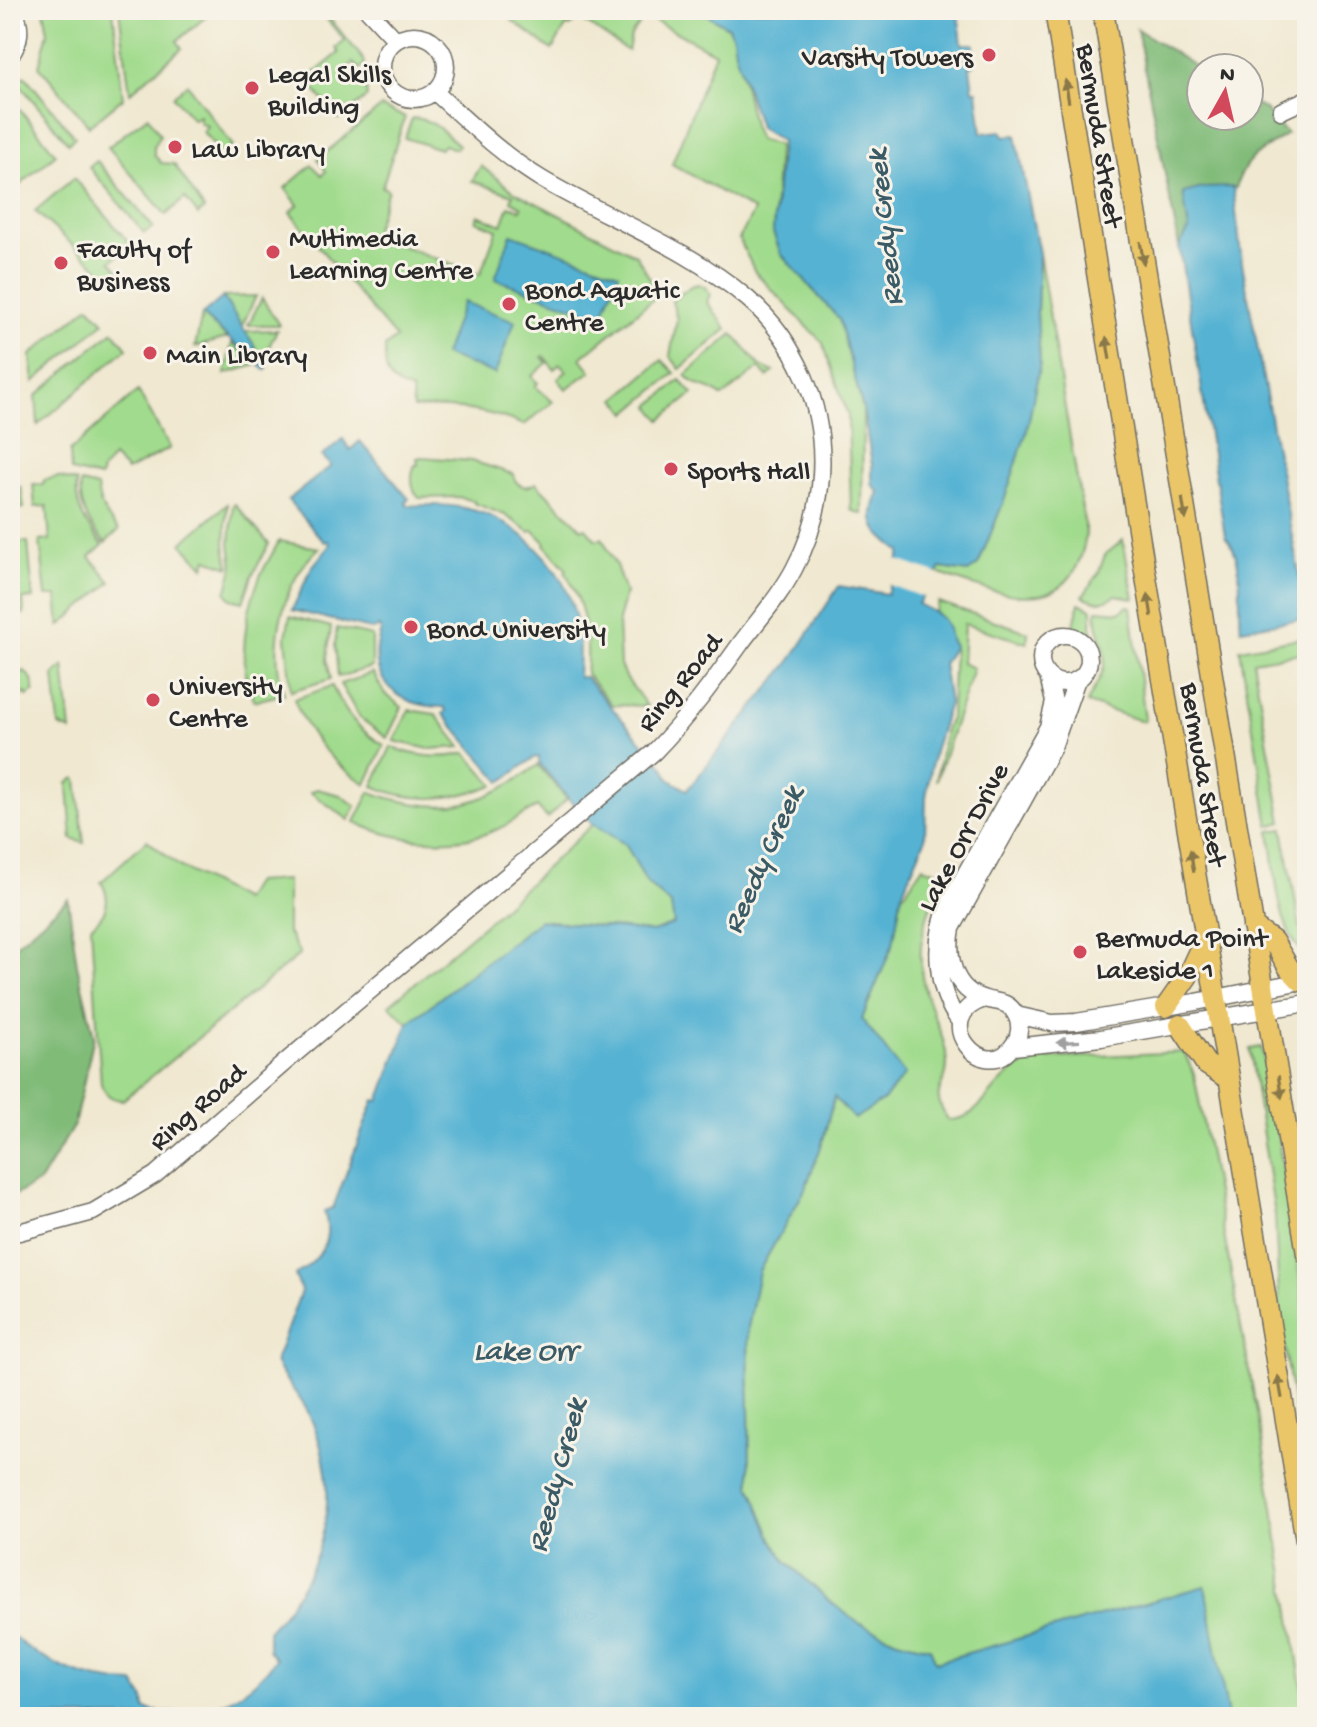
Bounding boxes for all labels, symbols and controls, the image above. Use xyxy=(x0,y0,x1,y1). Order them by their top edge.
street label: Bermuda Street xyxy=(1067,41,1129,232)
place label: Varsity Towers xyxy=(801,43,974,76)
marker: Varsity Towers xyxy=(980,46,998,64)
north arrow xyxy=(1185,52,1265,132)
place label: Legal Skills Building xyxy=(267,60,392,125)
text: N xyxy=(1218,62,1236,90)
marker: Legal Skills Building xyxy=(243,79,261,97)
one-way arrow xyxy=(1060,79,1073,104)
place label: Law Library xyxy=(191,135,326,168)
marker: Law Library xyxy=(166,138,184,156)
water label: Reedy Creek xyxy=(862,145,913,308)
place label: Multimedia Learning Centre xyxy=(289,224,474,289)
place label: Faculty of Business xyxy=(76,235,193,300)
one-way arrow xyxy=(1136,241,1149,266)
marker: Multimedia Learning Centre xyxy=(264,243,282,261)
marker: Faculty of Business xyxy=(52,254,70,272)
place label: Bond Aquatic Centre xyxy=(524,276,681,341)
marker: Bond Aquatic Centre xyxy=(500,295,518,313)
one-way arrow xyxy=(1101,335,1114,360)
place label: Main Library xyxy=(166,341,307,374)
marker: Main Library xyxy=(141,344,159,362)
place label: Sports Hall xyxy=(687,457,810,490)
marker: Sports Hall xyxy=(662,460,680,478)
one-way arrow xyxy=(1178,497,1191,522)
one-way arrow xyxy=(1143,592,1156,617)
place label: Bond University xyxy=(426,615,606,648)
marker: Bond University xyxy=(402,618,420,636)
street label: Ring Road xyxy=(632,626,733,740)
place label: University Centre xyxy=(169,672,283,737)
street label: Bermuda Street xyxy=(1171,680,1233,871)
marker: University Centre xyxy=(144,691,162,709)
street label: Lake Orr Drive xyxy=(912,758,1018,918)
water label: Reedy Creek xyxy=(717,779,814,940)
one-way arrow xyxy=(1186,848,1198,873)
place label: Bermuda Point Lakeside 1 xyxy=(1095,924,1270,989)
marker: Bermuda Point Lakeside 1 xyxy=(1071,943,1089,961)
one-way arrow xyxy=(1055,1035,1080,1048)
street label: Ring Road xyxy=(144,1056,256,1159)
one-way arrow xyxy=(1274,1075,1286,1100)
water label: Lake Orr xyxy=(474,1336,582,1371)
one-way arrow xyxy=(1273,1374,1286,1399)
water label: Reedy Creek xyxy=(522,1393,597,1557)

